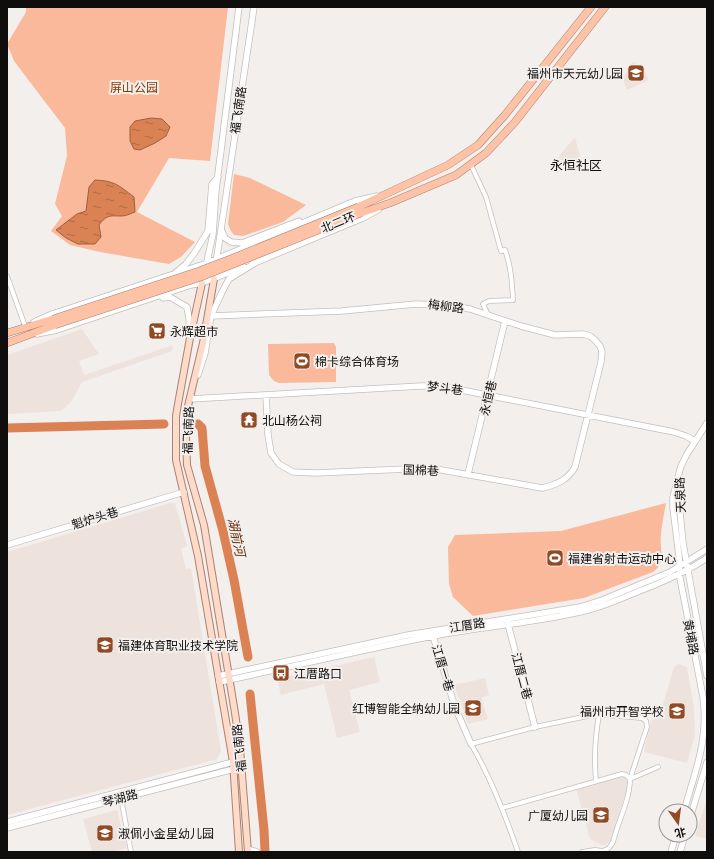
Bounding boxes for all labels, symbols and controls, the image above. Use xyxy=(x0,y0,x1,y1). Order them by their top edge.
school or university icon: 福州市天元幼儿园 xyxy=(626,63,646,83)
place label: 福州市天元幼儿园 xyxy=(527,64,623,83)
park label: 屏山公园 xyxy=(110,78,158,97)
street label: 福飞南路 xyxy=(225,85,251,135)
district label: 永恒社区 xyxy=(550,155,602,175)
street label: 北二环 xyxy=(318,206,358,238)
street label: 梅柳路 xyxy=(427,294,465,318)
supermarket icon: 永辉超市 xyxy=(147,321,167,341)
place label: 永辉超市 xyxy=(170,322,218,341)
sports icon: 棉卡综合体育场 xyxy=(292,351,312,371)
place label: 棉卡综合体育场 xyxy=(315,352,399,371)
street label: 梦斗巷 xyxy=(426,376,464,400)
street label: 永恒巷 xyxy=(475,378,501,418)
street label: 福飞南路 xyxy=(178,406,198,454)
temple icon: 北山杨公祠 xyxy=(239,410,259,430)
place label: 北山杨公祠 xyxy=(262,411,322,430)
street label: 国棉巷 xyxy=(403,460,439,480)
street label: 天泉路 xyxy=(670,477,690,513)
street label: 魁炉头巷 xyxy=(69,502,121,534)
water label: 湖前河 xyxy=(223,516,251,561)
sports icon: 福建省射击运动中心 xyxy=(545,548,565,568)
place label: 福建省射击运动中心 xyxy=(568,549,676,568)
street label: 江厝路 xyxy=(448,613,486,637)
street label: 黄埔路 xyxy=(678,618,704,656)
school or university icon: 福建体育职业技术学院 xyxy=(95,635,115,655)
place label: 福建体育职业技术学院 xyxy=(118,636,238,655)
street label: 江厝一巷 xyxy=(427,642,459,694)
street label: 江厝二巷 xyxy=(507,650,537,702)
bus stop icon: 江厝路口 xyxy=(271,663,291,683)
place label: 江厝路口 xyxy=(294,664,342,683)
school or university icon: 红博智能全纳幼儿园 xyxy=(463,698,483,718)
place label: 红博智能全纳幼儿园 xyxy=(352,699,460,718)
school or university icon: 福州市开智学校 xyxy=(667,701,687,721)
place label: 福州市开智学校 xyxy=(580,702,664,721)
street label: 福飞南路 xyxy=(227,723,251,773)
street label: 琴湖路 xyxy=(100,784,140,812)
north arrow xyxy=(658,803,698,843)
school or university icon: 广厦幼儿园 xyxy=(591,805,611,825)
place label: 广厦幼儿园 xyxy=(528,806,588,825)
school or university icon: 淑佩小金星幼儿园 xyxy=(95,823,115,843)
place label: 淑佩小金星幼儿园 xyxy=(118,824,214,843)
text: 北 xyxy=(673,824,688,842)

